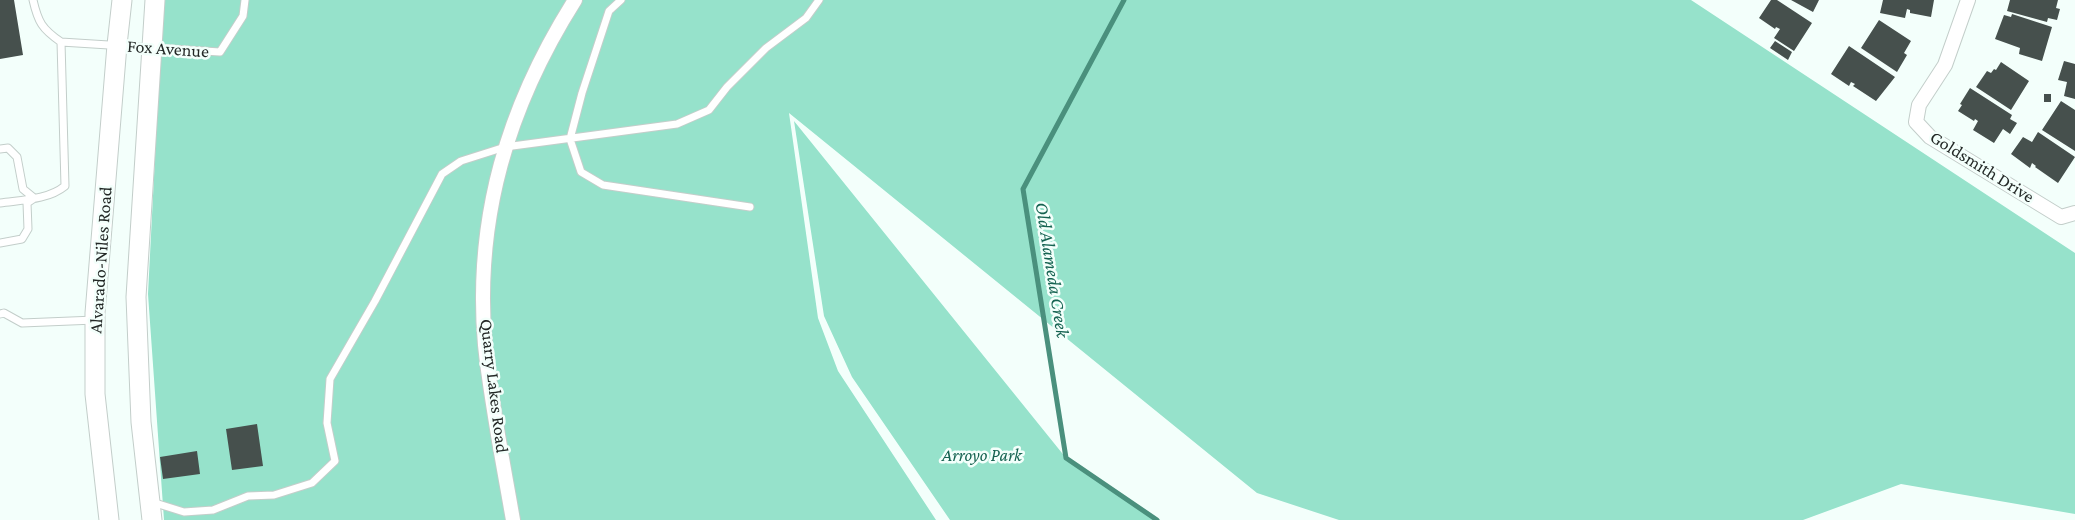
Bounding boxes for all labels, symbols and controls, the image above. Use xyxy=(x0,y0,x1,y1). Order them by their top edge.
street label: Fox Avenue xyxy=(126,35,210,63)
street label: Goldsmith Drive xyxy=(1926,126,2038,208)
street label: Alvarado-Niles Road xyxy=(85,186,117,334)
water label: Old Alameda Creek xyxy=(1030,201,1074,339)
street label: Quarry Lakes Road xyxy=(475,318,513,454)
park label: Arroyo Park xyxy=(942,444,1022,466)

